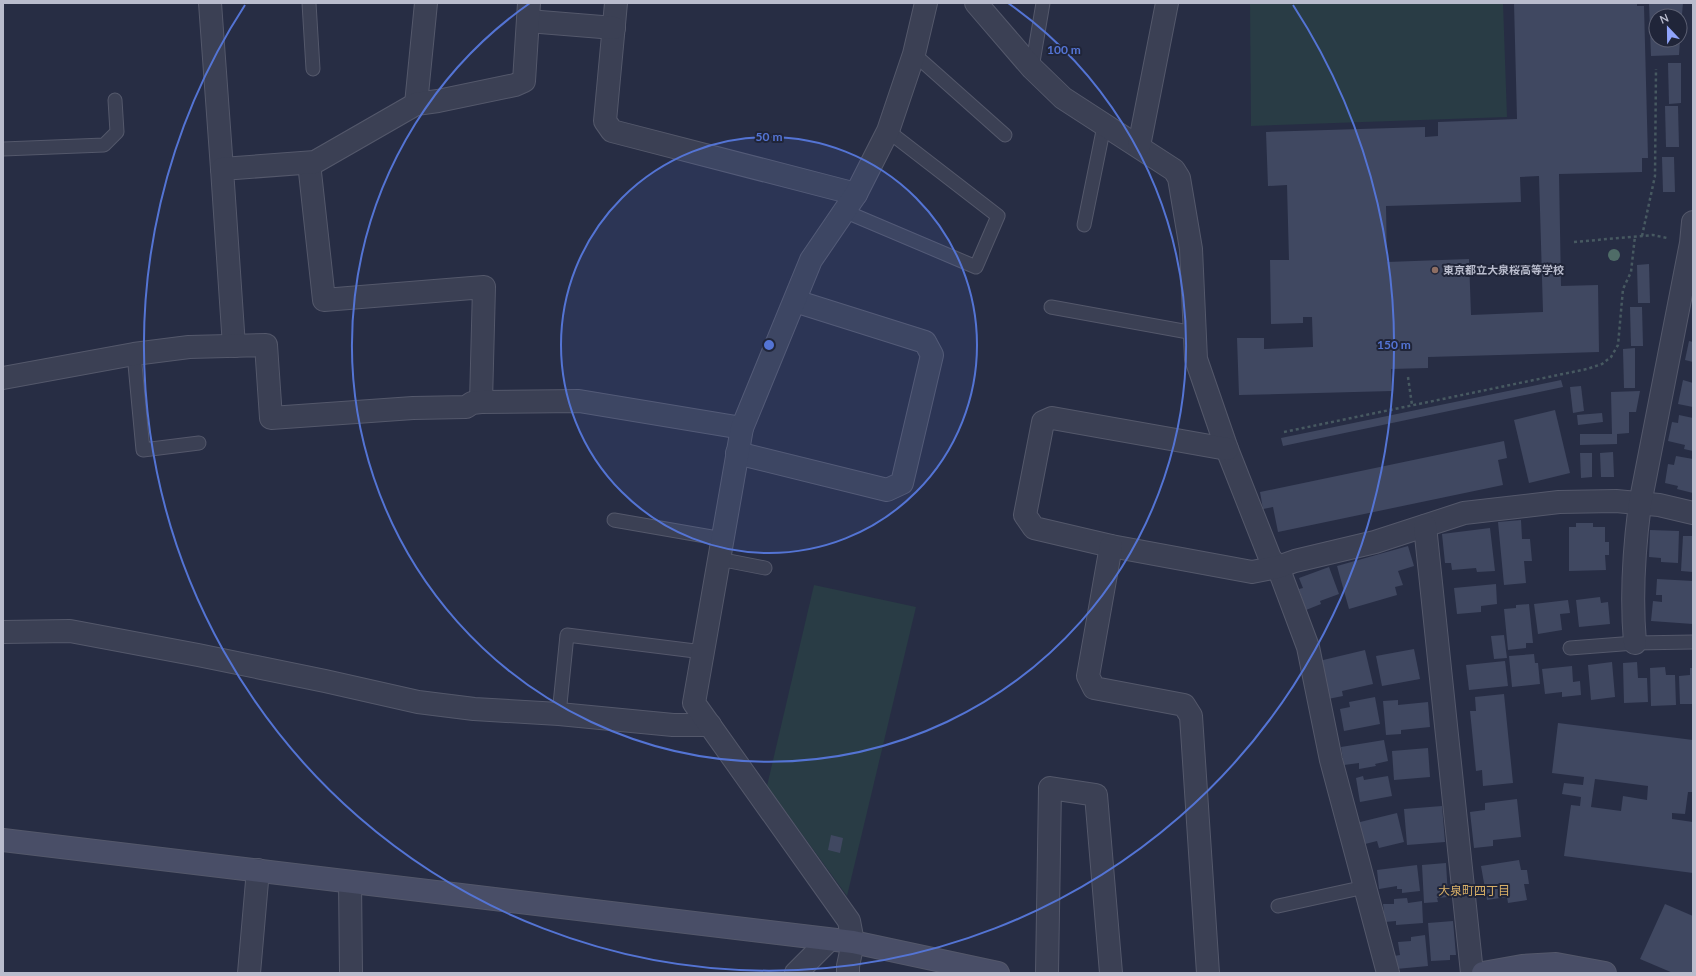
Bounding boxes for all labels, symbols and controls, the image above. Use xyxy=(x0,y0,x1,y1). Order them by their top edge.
north arrow xyxy=(1648,8,1688,48)
text: N xyxy=(1658,11,1670,26)
text: 100 m xyxy=(1047,42,1081,57)
text: 50 m xyxy=(756,129,782,144)
place label: 東京都立大泉桜高等学校 xyxy=(1443,263,1564,276)
marker: 東京都立大泉桜高等学校 xyxy=(1430,265,1440,275)
text: 150 m xyxy=(1377,337,1411,352)
centre of rings xyxy=(762,338,776,352)
district label: 大泉町四丁目 xyxy=(1438,883,1510,898)

